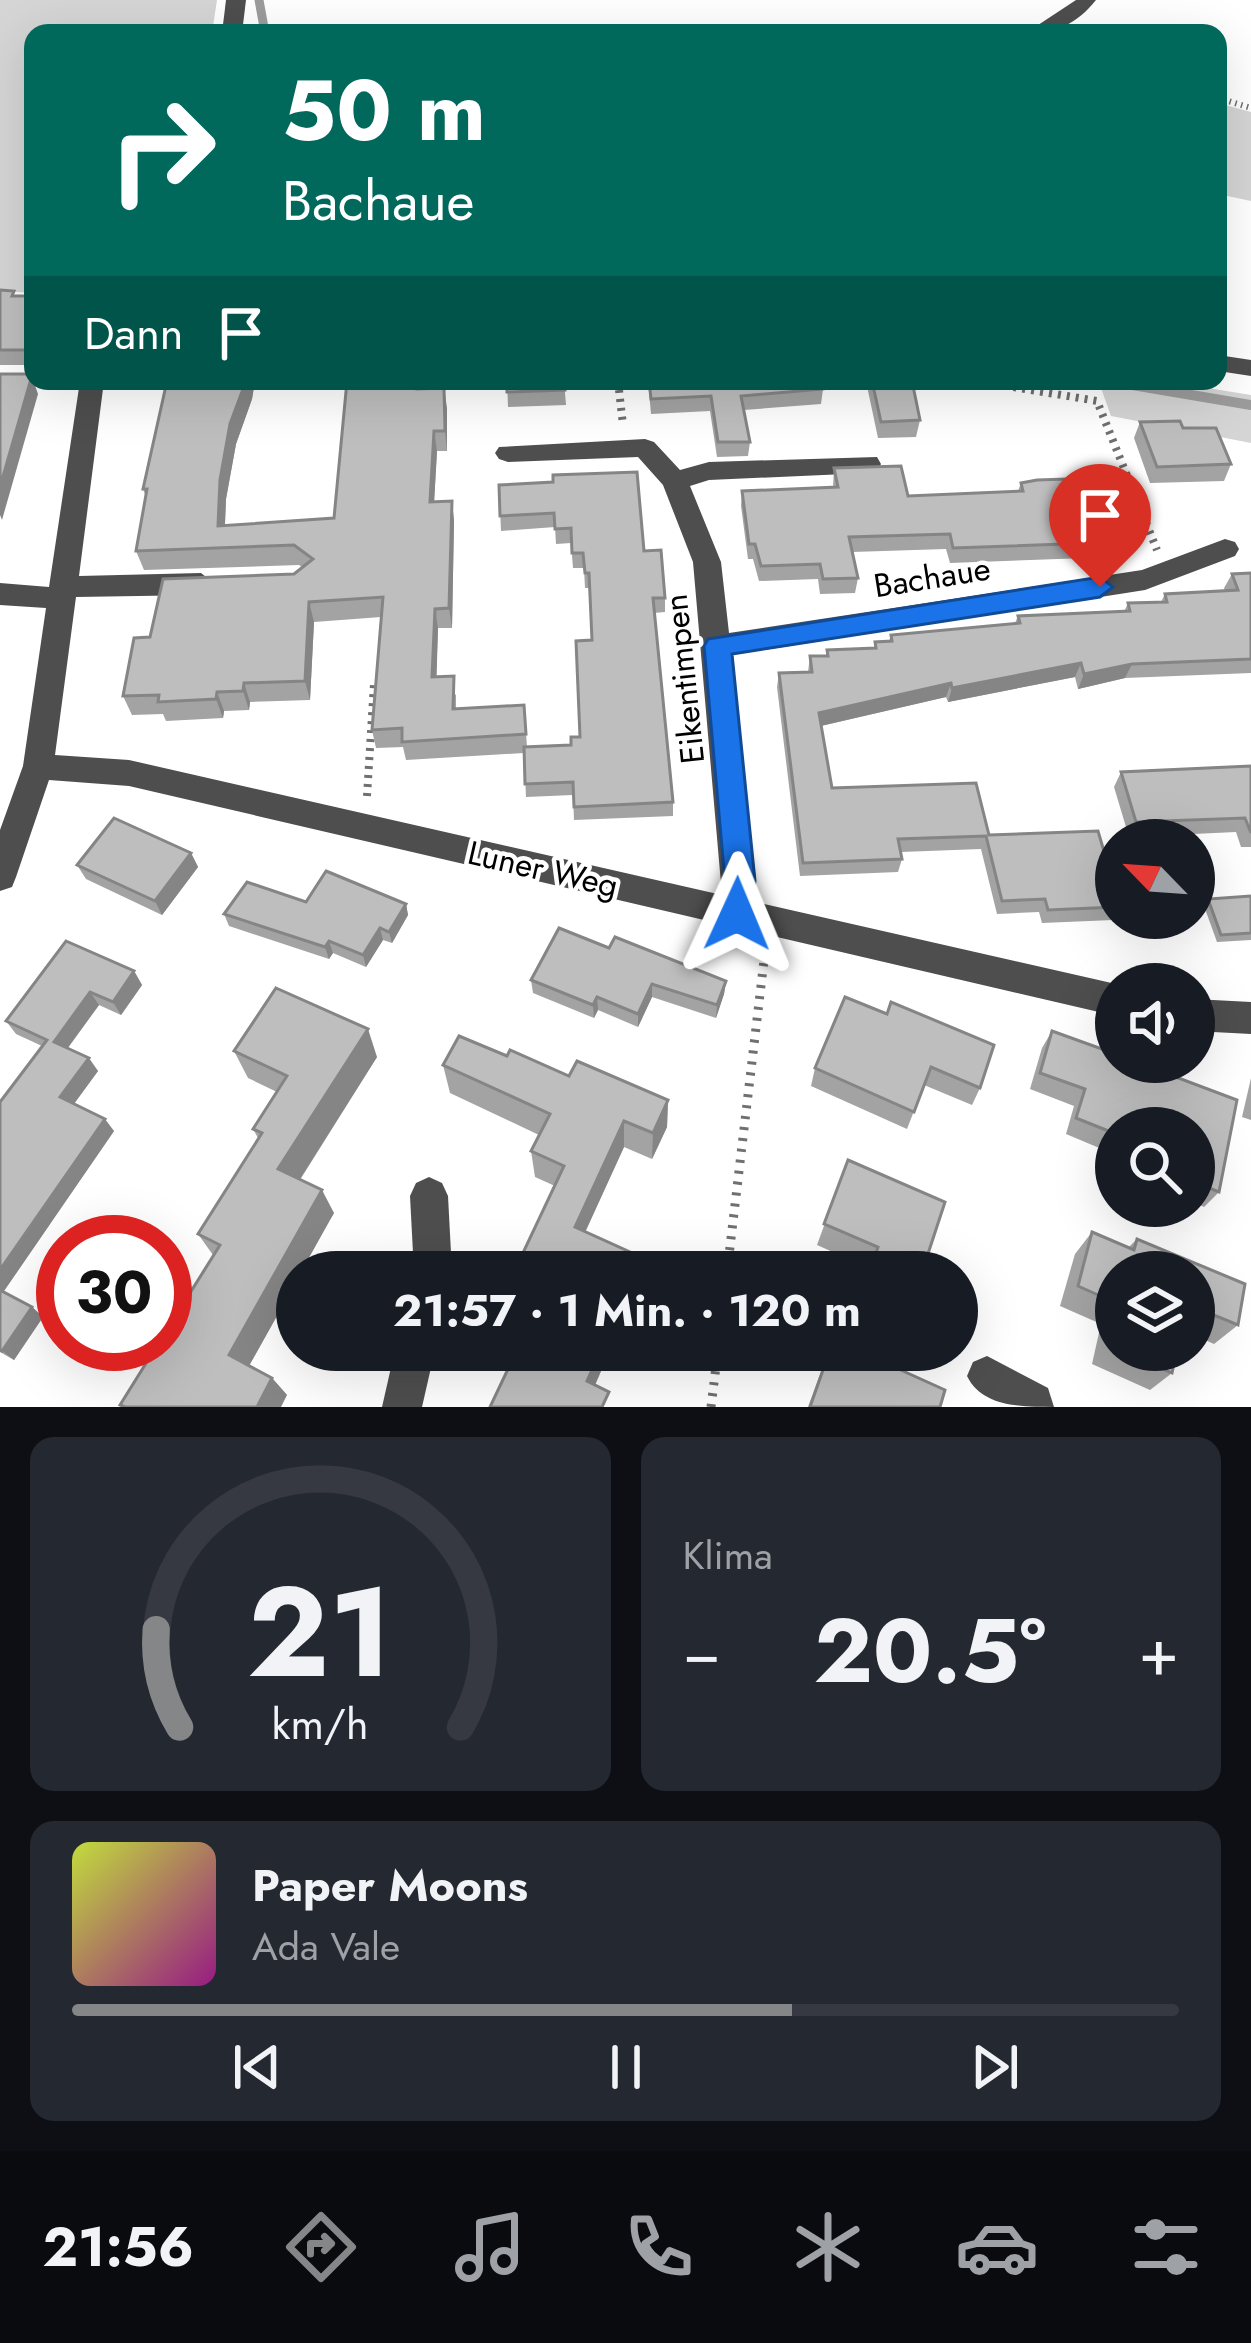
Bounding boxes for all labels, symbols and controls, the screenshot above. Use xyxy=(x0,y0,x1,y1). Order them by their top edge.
text: 50 m xyxy=(282,50,486,172)
icon: right xyxy=(84,72,240,228)
text: Bachaue xyxy=(282,162,474,240)
icon: arrive xyxy=(208,300,274,366)
text: Dann xyxy=(84,301,184,366)
pin xyxy=(1049,464,1151,587)
icon: arrive xyxy=(1067,482,1133,548)
street label: Bachaue xyxy=(870,545,994,609)
street label: Eikentimpen xyxy=(652,592,716,766)
north arrow xyxy=(1095,819,1215,939)
map controls xyxy=(1095,819,1215,1371)
street label: Luner Weg xyxy=(463,829,623,909)
position arrow xyxy=(674,851,800,977)
button: sound xyxy=(1095,963,1215,1083)
button: search xyxy=(1095,1107,1215,1227)
speed limit sign: 30 xyxy=(36,1215,192,1371)
button: layers xyxy=(1095,1251,1215,1371)
text: 21:57 · 1 Min. · 120 m xyxy=(393,1278,861,1343)
text: Klima xyxy=(683,1527,773,1584)
text: 21 xyxy=(248,1542,393,1723)
text: 20.5° xyxy=(814,1586,1046,1716)
text: − xyxy=(683,1604,721,1700)
text: + xyxy=(1138,1604,1179,1700)
text: km/h xyxy=(272,1693,369,1755)
text: Paper Moons xyxy=(252,1853,528,1918)
text: Ada Vale xyxy=(252,1918,400,1975)
icon: previous xyxy=(224,2034,290,2100)
icon: pause xyxy=(593,2034,659,2100)
icon: next xyxy=(962,2034,1028,2100)
icon: directions xyxy=(279,2205,363,2289)
icon: music xyxy=(448,2205,532,2289)
icon: phone xyxy=(617,2205,701,2289)
icon: climate xyxy=(786,2205,870,2289)
icon: car xyxy=(955,2205,1039,2289)
icon: filters xyxy=(1124,2205,1208,2289)
text: 21:56 xyxy=(43,2208,194,2286)

